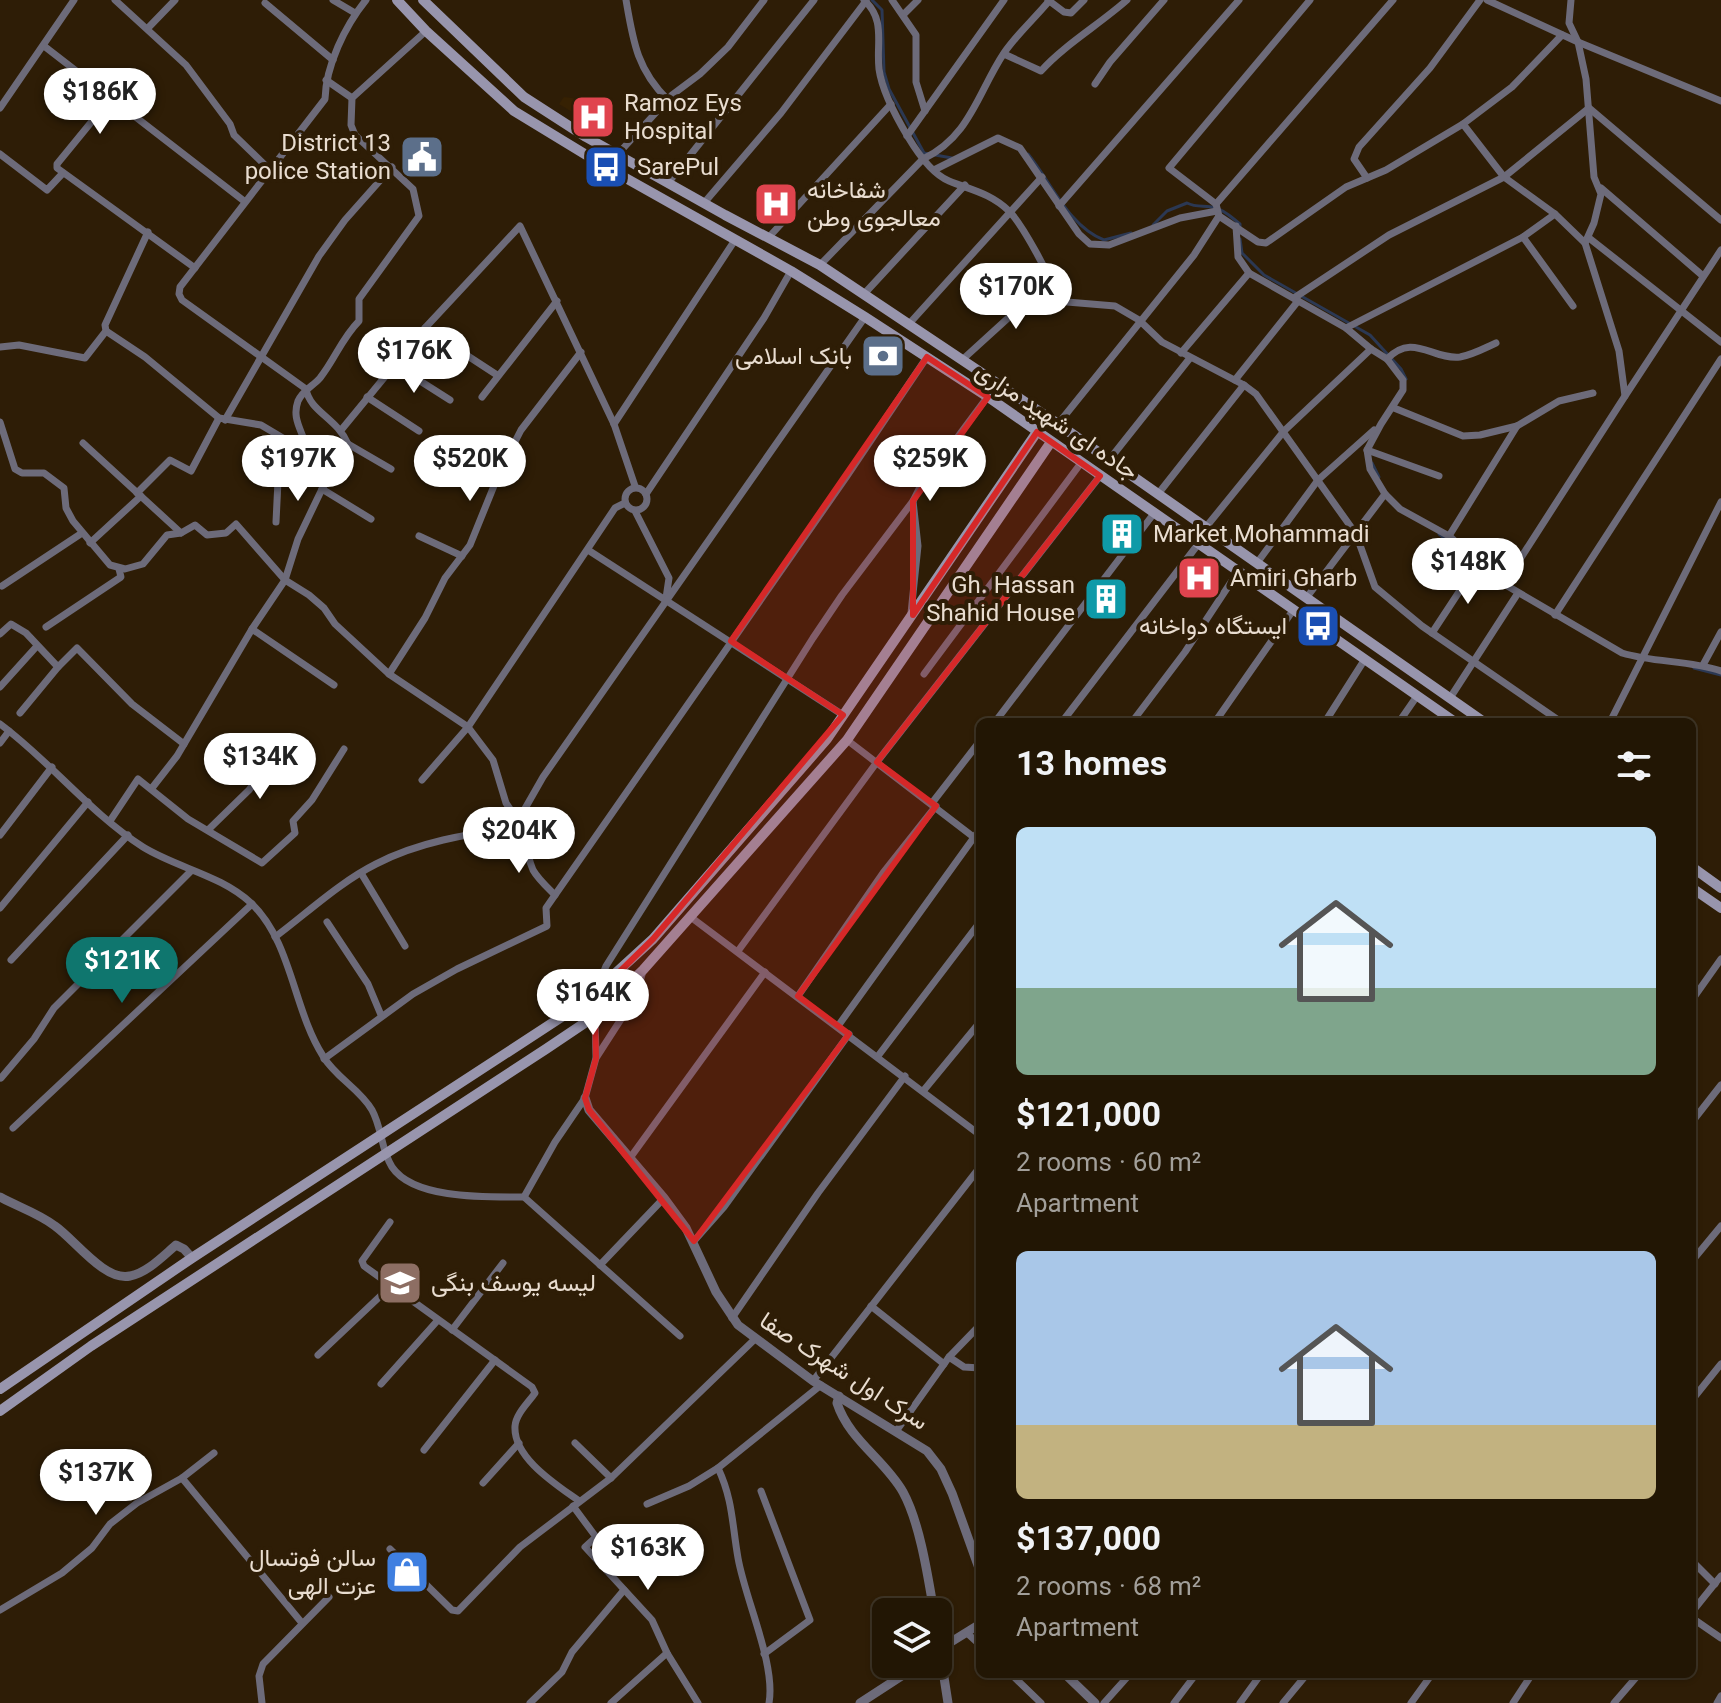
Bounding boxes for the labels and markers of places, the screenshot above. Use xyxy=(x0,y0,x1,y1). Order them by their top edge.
pin: $186K xyxy=(44,68,156,136)
place label: Ramoz Eys Hospital xyxy=(624,86,742,152)
hospital icon: Ramoz Eys Hospital xyxy=(569,93,617,141)
place label: District 13 police Station xyxy=(245,126,391,192)
public building icon: District 13 police Station xyxy=(398,133,446,181)
bus stop icon: SarePul xyxy=(582,143,630,191)
place label: SarePul xyxy=(637,150,719,188)
place label: شفاخانه معالجوی وطن xyxy=(807,173,941,239)
hospital icon: شفاخانه معالجوی وطن xyxy=(752,180,800,228)
pin: $170K xyxy=(960,263,1072,331)
pin: $176K xyxy=(358,327,470,395)
bank icon: بانک اسلامی xyxy=(859,332,907,380)
place label: بانک اسلامی xyxy=(735,339,852,377)
pin: $197K xyxy=(242,435,354,503)
pin: $520K xyxy=(414,435,526,503)
pin: $259K xyxy=(874,435,986,503)
building icon: Market Mohammadi xyxy=(1098,510,1146,558)
place label: Market Mohammadi xyxy=(1153,517,1370,555)
pin: $148K xyxy=(1412,538,1524,606)
hospital icon: Amiri Gharb xyxy=(1175,554,1223,602)
place label: Amiri Gharb xyxy=(1230,561,1357,599)
place label: Gh. Hassan Shahid House xyxy=(926,568,1075,634)
building icon: Gh. Hassan Shahid House xyxy=(1082,575,1130,623)
bus stop icon: ایستگاه دواخانه xyxy=(1294,602,1342,650)
place label: ایستگاه دواخانه xyxy=(1139,609,1287,647)
pin: $134K xyxy=(204,733,316,801)
pin: $204K xyxy=(463,807,575,875)
pin: $121K xyxy=(66,937,178,1005)
pin: $164K xyxy=(537,969,649,1037)
school or university icon: لیسه یوسف بنگی xyxy=(376,1259,424,1307)
place label: لیسه یوسف بنگی xyxy=(431,1266,596,1304)
pin: $137K xyxy=(40,1449,152,1517)
pin: $163K xyxy=(592,1524,704,1592)
place label: سالن فوتسال عزت الهی xyxy=(249,1541,376,1607)
shop icon: سالن فوتسال عزت الهی xyxy=(383,1548,431,1596)

